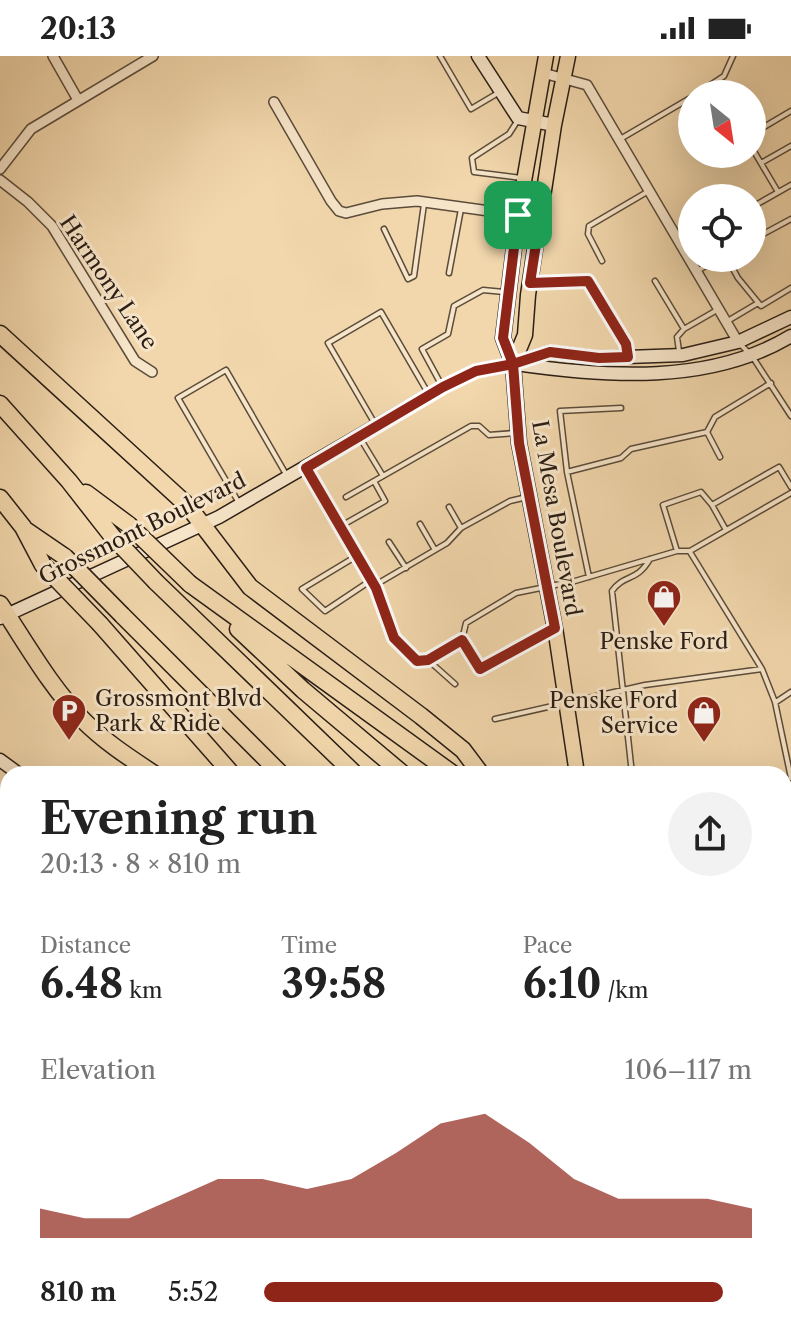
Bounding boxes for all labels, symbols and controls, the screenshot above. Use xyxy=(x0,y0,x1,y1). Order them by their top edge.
text: 20:13 xyxy=(40,10,116,47)
north arrow xyxy=(678,80,766,168)
map controls xyxy=(678,80,766,272)
pin xyxy=(484,181,552,249)
button: locate xyxy=(678,184,766,272)
icon: arrive xyxy=(496,193,540,237)
street label: Harmony Lane xyxy=(54,210,163,355)
street label: La Mesa Boulevard xyxy=(526,418,587,618)
street label: Grossmont Boulevard xyxy=(34,467,250,590)
shop icon: Penske Ford xyxy=(645,578,683,628)
place label: Penske Ford xyxy=(600,628,728,655)
place label: Grossmont Blvd Park & Ride xyxy=(95,685,262,737)
place label: Penske Ford Service xyxy=(549,687,678,739)
parking icon: Grossmont Blvd Park & Ride xyxy=(50,692,88,742)
shop icon: Penske Ford Service xyxy=(685,694,723,744)
text: Evening run xyxy=(40,791,317,845)
button: share xyxy=(668,792,752,876)
text: 20:13 · 8 × 810 m xyxy=(40,848,241,880)
text: Distance xyxy=(40,932,131,959)
text: Time xyxy=(281,932,337,959)
text: Pace xyxy=(523,932,572,959)
text: 6.48 xyxy=(40,959,123,1008)
text: 39:58 xyxy=(281,959,386,1008)
text: 6:10 xyxy=(523,959,602,1008)
text: km xyxy=(123,977,162,1004)
text: /km xyxy=(602,977,649,1004)
text: Elevation xyxy=(40,1054,156,1086)
text: 106–117 m xyxy=(625,1054,752,1086)
text: 810 m xyxy=(40,1276,116,1308)
text: 5:52 xyxy=(168,1276,218,1308)

